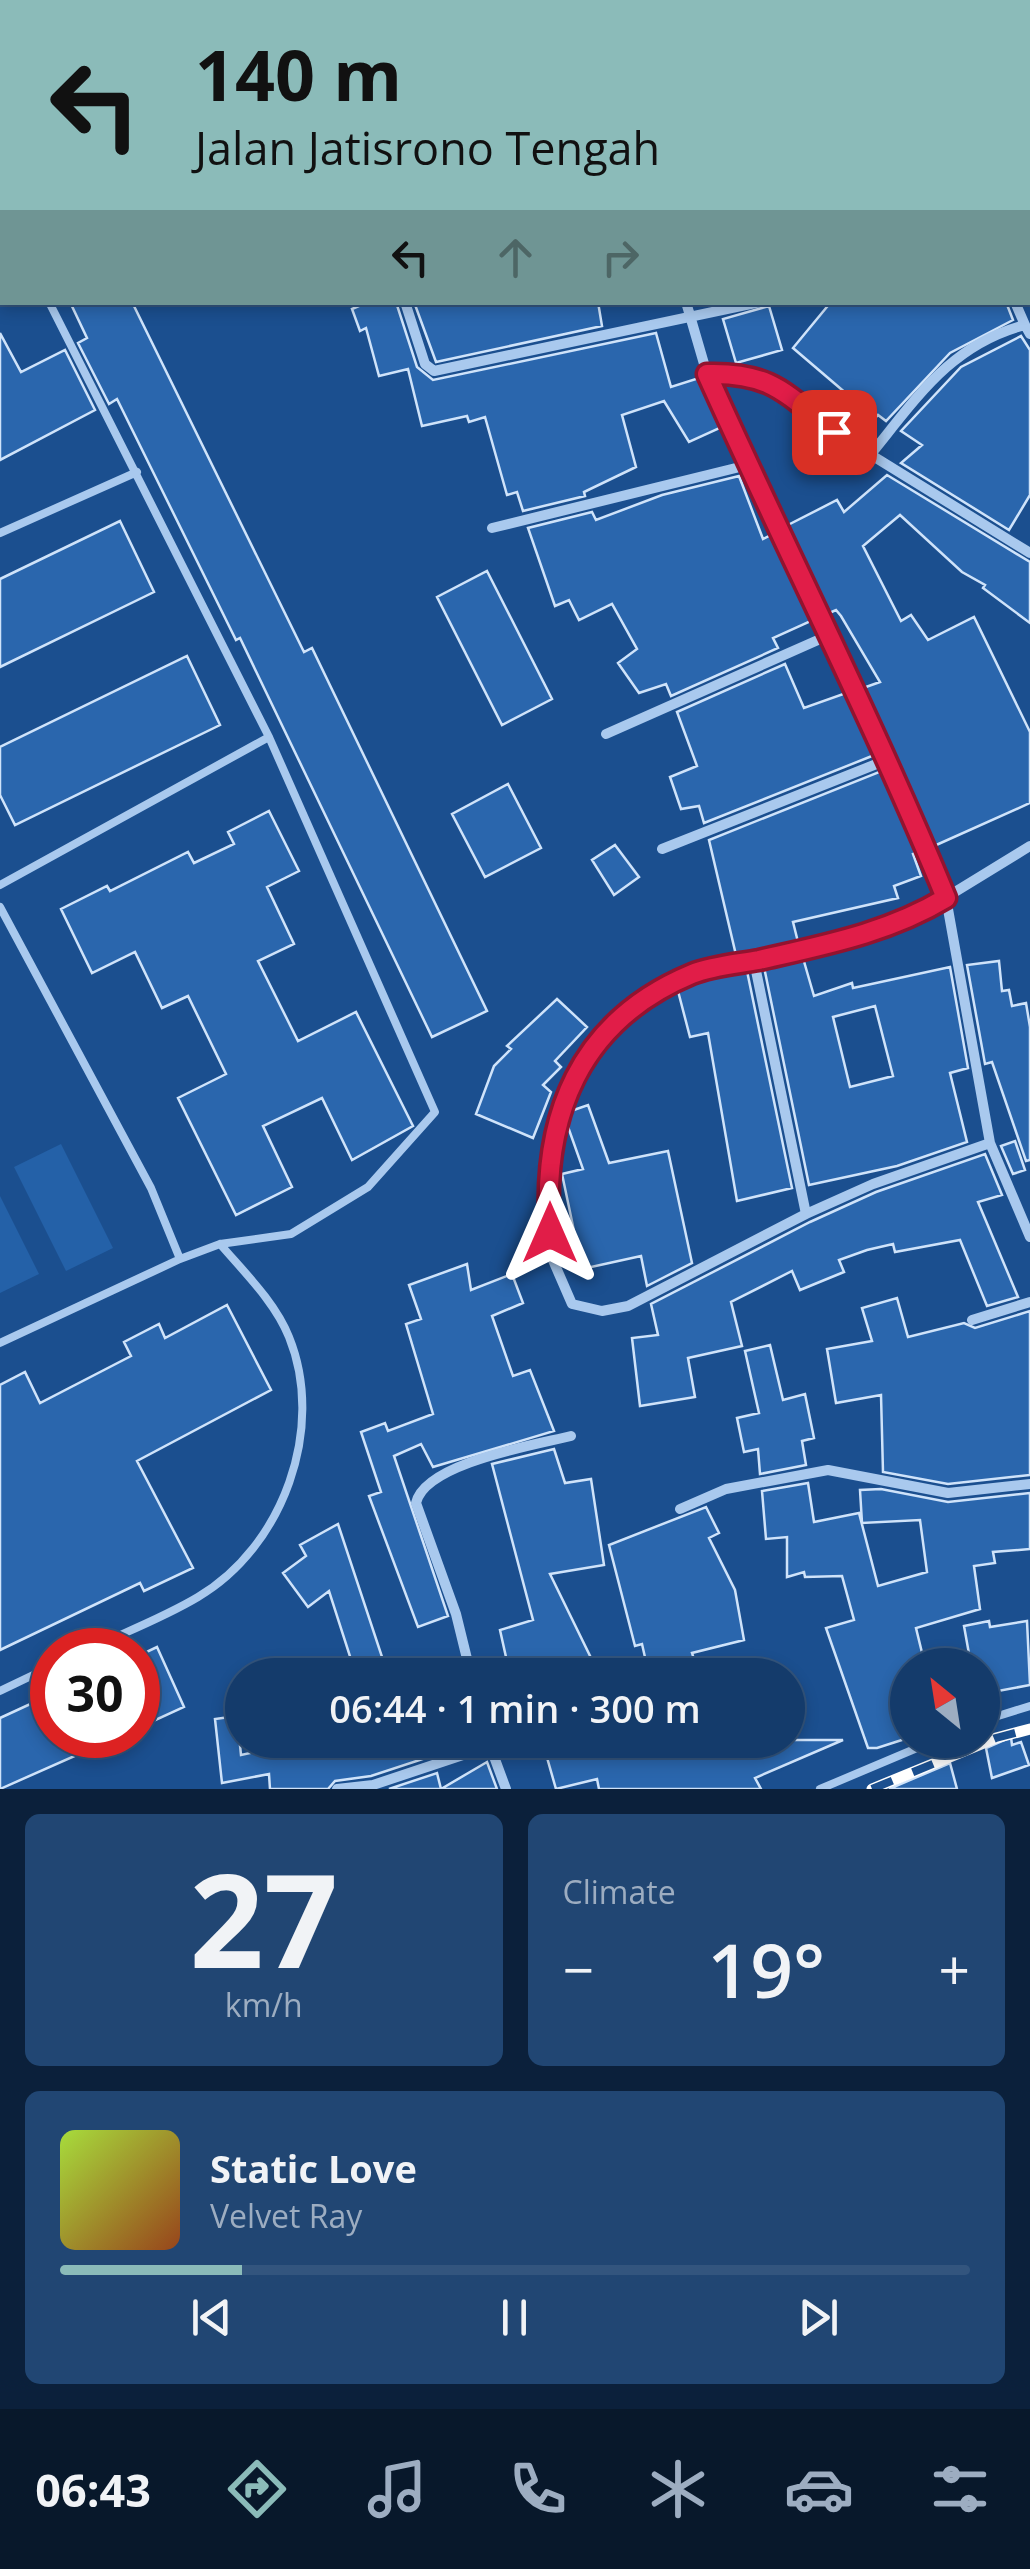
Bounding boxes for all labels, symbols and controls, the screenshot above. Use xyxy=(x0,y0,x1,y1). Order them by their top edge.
text: 140 m xyxy=(195,26,402,122)
icon: left xyxy=(30,40,160,170)
text: Jalan Jatisrono Tengah xyxy=(195,117,660,178)
icon: left xyxy=(383,230,438,285)
icon: ahead xyxy=(488,230,543,285)
icon: right xyxy=(593,230,648,285)
pin xyxy=(792,390,877,475)
icon: arrive xyxy=(807,405,862,460)
position arrow xyxy=(498,1181,602,1285)
speed limit sign: 30 xyxy=(30,1628,160,1758)
north arrow xyxy=(890,1648,1000,1758)
map controls xyxy=(890,1648,1000,1758)
text: 06:44 · 1 min · 300 m xyxy=(329,1682,701,1734)
text: 27 xyxy=(189,1829,338,2006)
text: Climate xyxy=(563,1870,676,1913)
text: 19° xyxy=(707,1918,825,2020)
text: − xyxy=(563,1931,594,2006)
text: + xyxy=(939,1931,970,2006)
text: km/h xyxy=(225,1983,303,2026)
text: Static Love xyxy=(210,2142,417,2194)
text: Velvet Ray xyxy=(210,2194,362,2237)
icon: previous xyxy=(184,2290,239,2345)
icon: pause xyxy=(487,2290,542,2345)
icon: next xyxy=(791,2290,846,2345)
icon: directions xyxy=(222,2454,292,2524)
icon: music xyxy=(362,2454,432,2524)
icon: phone xyxy=(503,2454,573,2524)
icon: climate xyxy=(643,2454,713,2524)
icon: car xyxy=(784,2454,854,2524)
icon: filters xyxy=(925,2454,995,2524)
text: 06:43 xyxy=(35,2459,151,2520)

